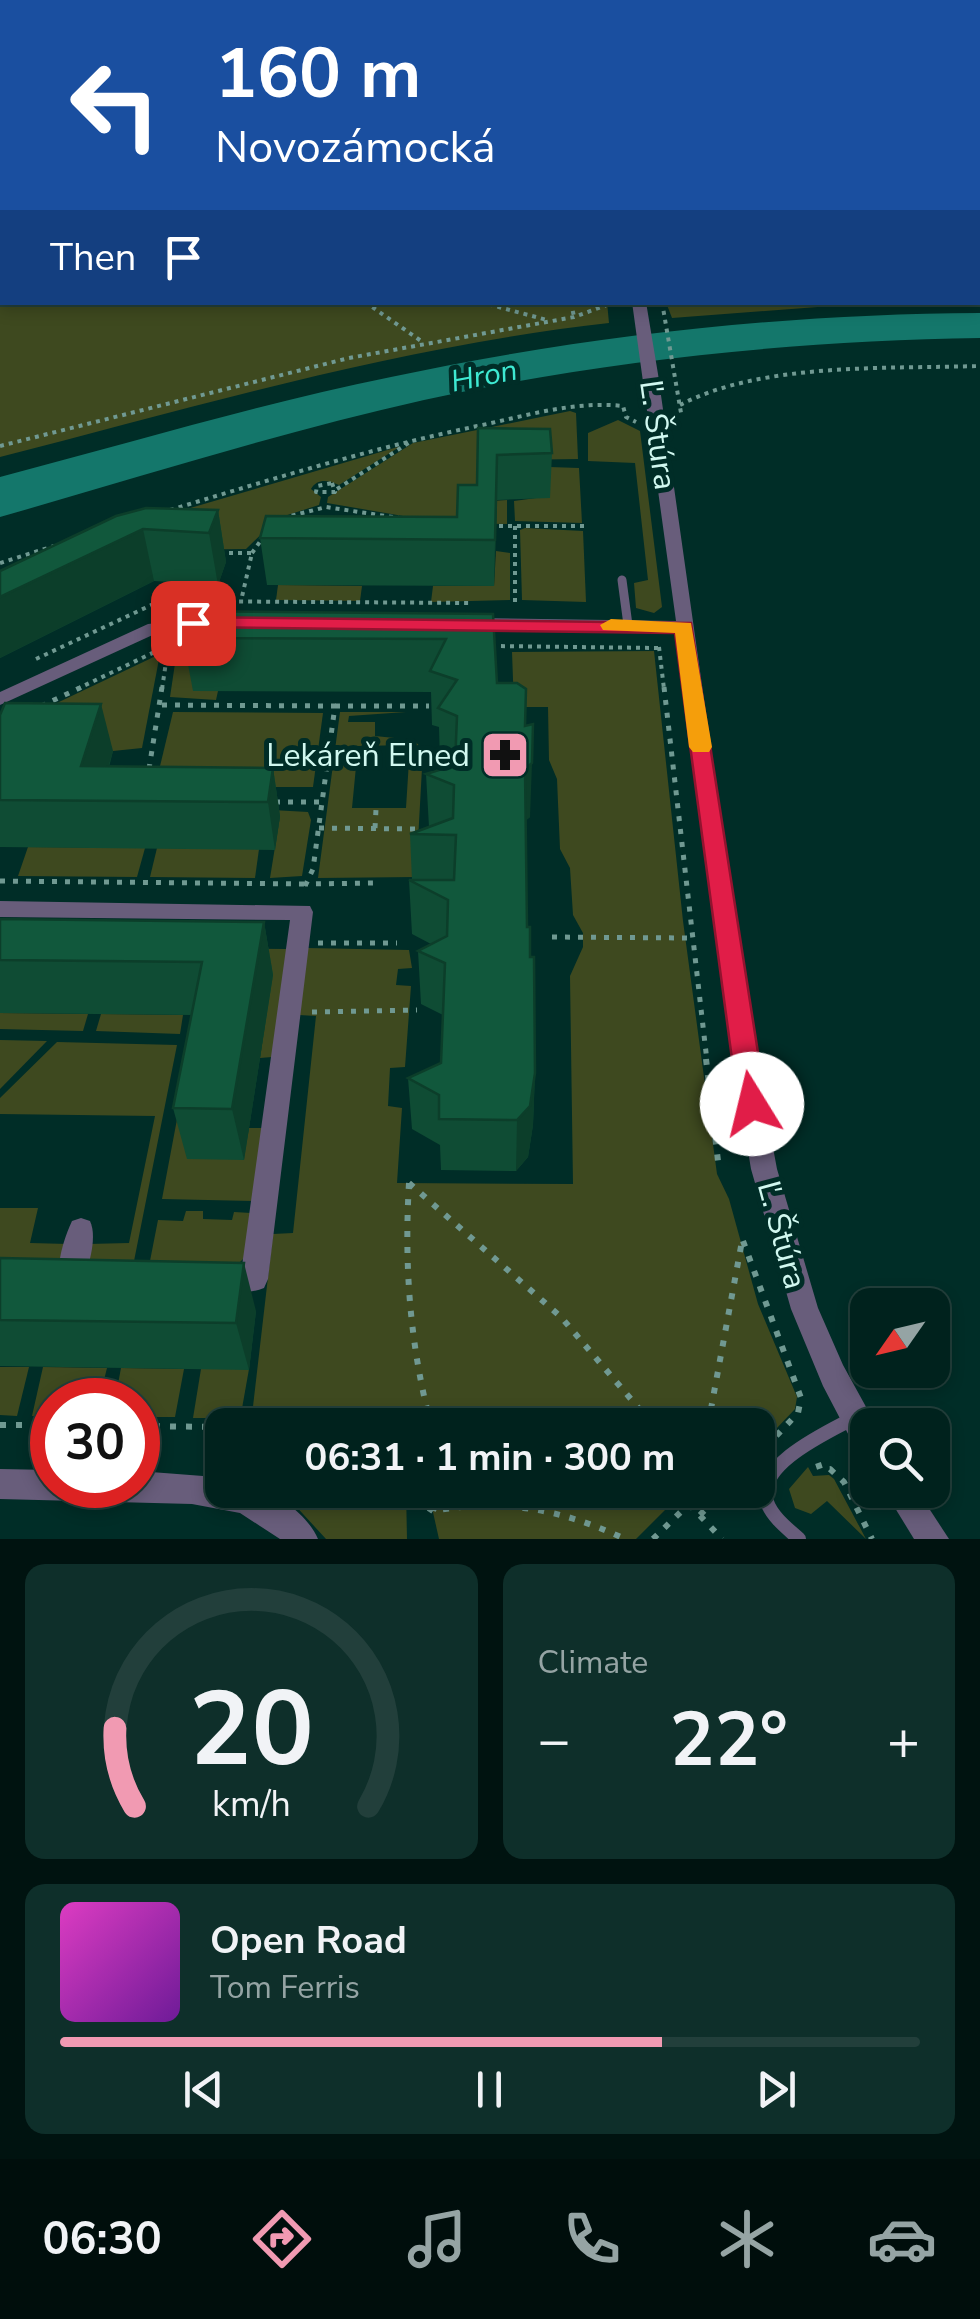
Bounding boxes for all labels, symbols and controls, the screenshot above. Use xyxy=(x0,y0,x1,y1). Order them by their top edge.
text: 160 m xyxy=(215,26,421,122)
icon: left xyxy=(50,40,180,170)
text: Novozámocká xyxy=(215,117,496,178)
icon: arrive xyxy=(156,230,211,285)
text: Then xyxy=(50,232,136,283)
water label: Hron xyxy=(447,349,521,403)
street label: Ľ. Štúra xyxy=(629,377,687,493)
pin xyxy=(151,581,236,666)
icon: arrive xyxy=(166,596,221,651)
pharmacy icon: Lekáreň Elned xyxy=(479,729,531,781)
place label: Lekáreň Elned xyxy=(266,734,470,777)
position arrow xyxy=(700,1052,804,1156)
street label: Ľ. Štúra xyxy=(747,1176,817,1294)
north arrow xyxy=(850,1288,950,1388)
map controls xyxy=(850,1288,950,1508)
speed limit sign: 30 xyxy=(30,1378,160,1508)
button: search xyxy=(850,1408,950,1508)
text: 06:31 · 1 min · 300 m xyxy=(305,1432,675,1483)
text: Climate xyxy=(538,1641,648,1684)
text: 20 xyxy=(189,1659,314,1801)
text: 22° xyxy=(670,1689,788,1791)
text: − xyxy=(538,1703,571,1778)
text: + xyxy=(887,1703,920,1778)
text: km/h xyxy=(212,1780,291,1829)
text: Open Road xyxy=(210,1915,407,1966)
text: Tom Ferris xyxy=(210,1966,360,2009)
icon: previous xyxy=(176,2062,231,2117)
icon: pause xyxy=(462,2062,517,2117)
icon: next xyxy=(749,2062,804,2117)
icon: directions xyxy=(247,2204,317,2274)
icon: music xyxy=(402,2204,472,2274)
icon: phone xyxy=(557,2204,627,2274)
icon: climate xyxy=(712,2204,782,2274)
icon: car xyxy=(867,2204,937,2274)
text: 06:30 xyxy=(43,2209,162,2270)

